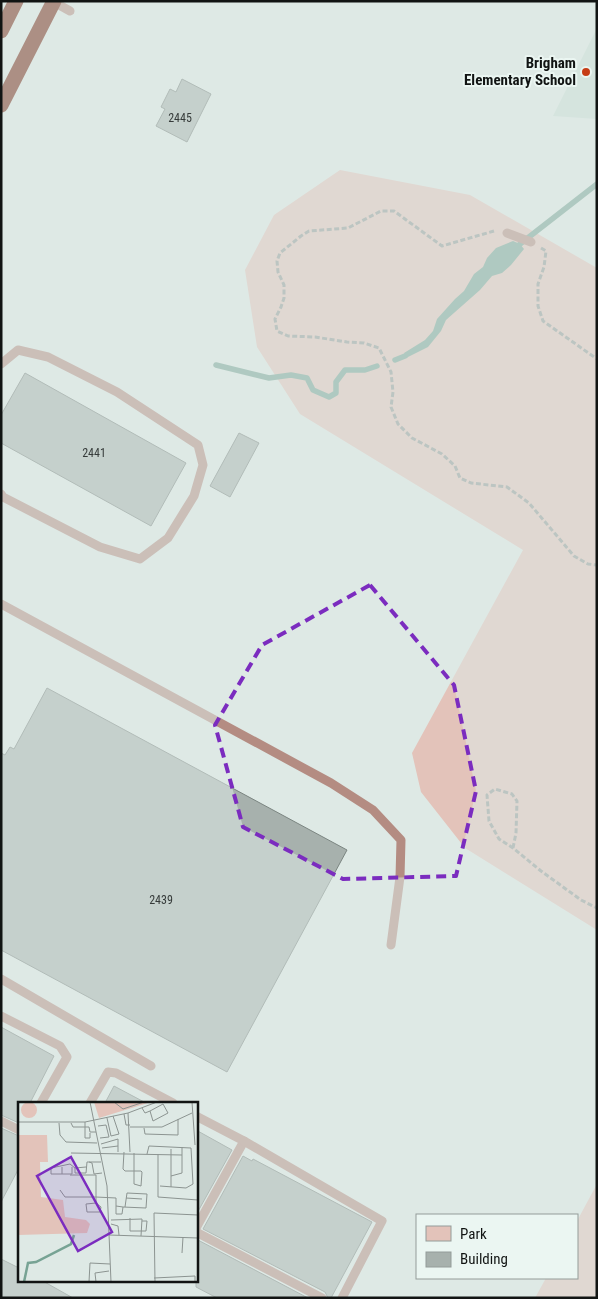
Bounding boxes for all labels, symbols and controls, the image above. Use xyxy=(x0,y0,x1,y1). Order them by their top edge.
place label: Brigham Elementary School xyxy=(464,54,576,89)
marker: Brigham Elementary School xyxy=(580,66,592,78)
house number: 2445 xyxy=(168,111,192,125)
house number: 2441 xyxy=(82,446,106,460)
house number: 2439 xyxy=(149,893,173,907)
inset map xyxy=(18,1102,198,1282)
legend xyxy=(416,1214,578,1279)
text: Park xyxy=(460,1225,487,1243)
text: Building xyxy=(460,1250,508,1268)

